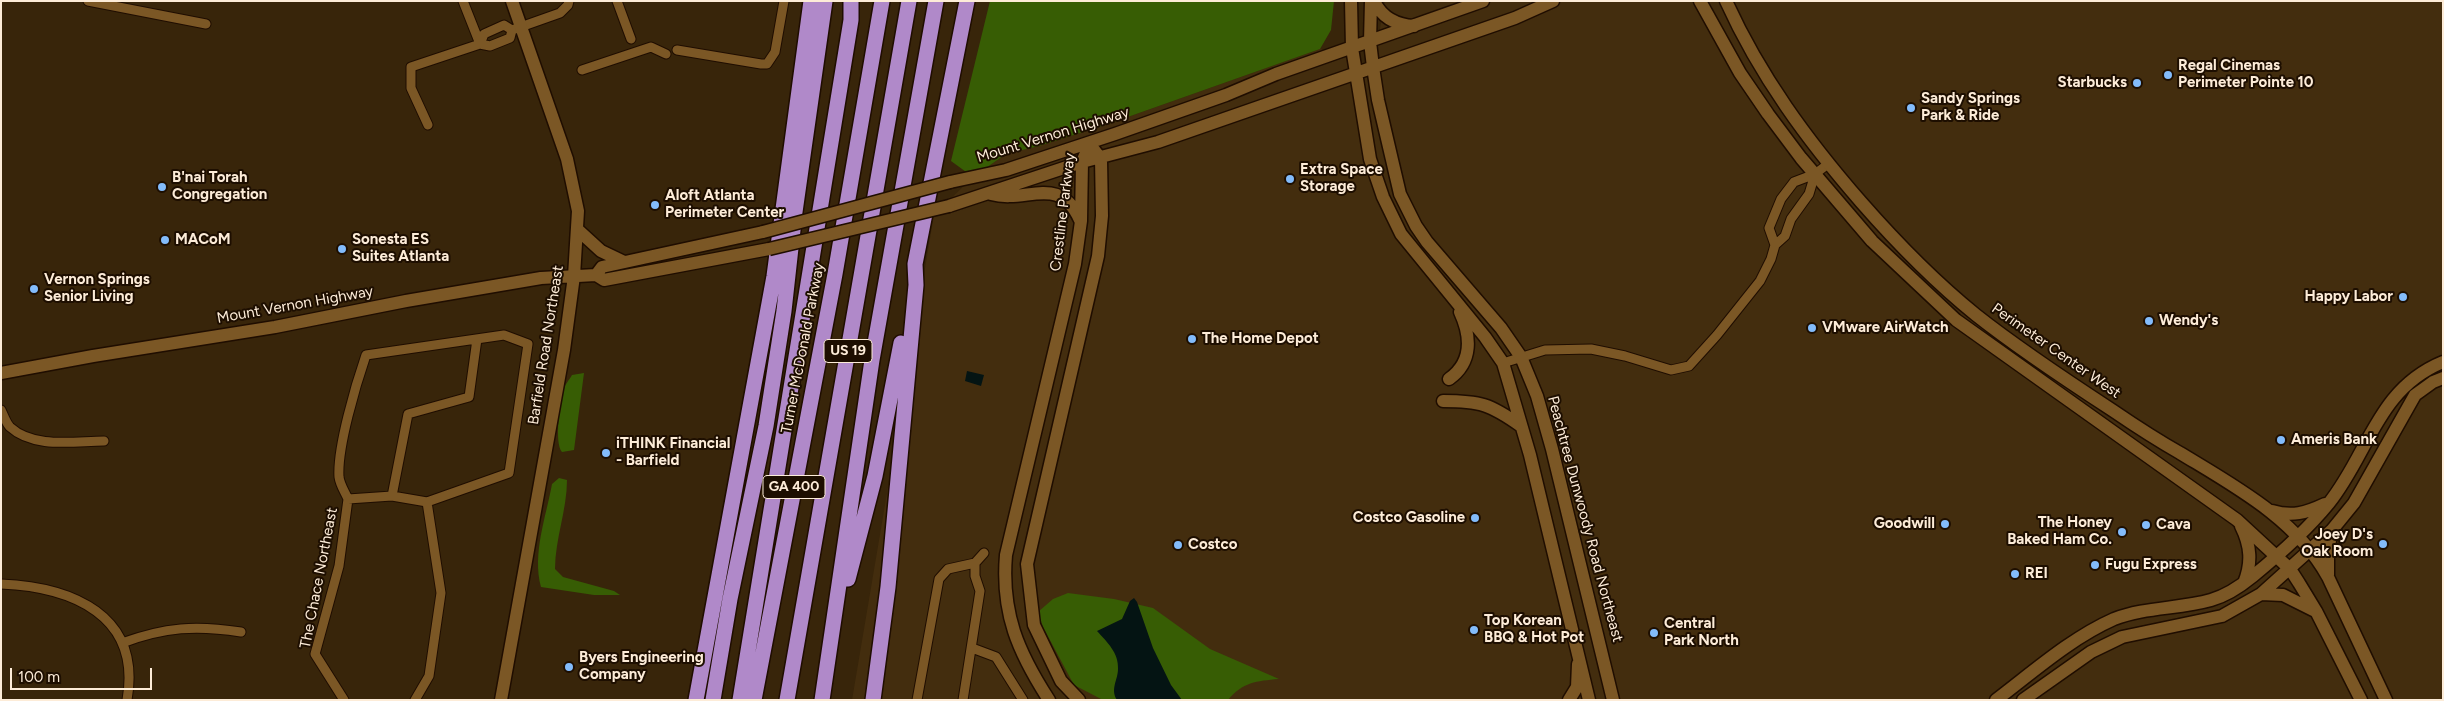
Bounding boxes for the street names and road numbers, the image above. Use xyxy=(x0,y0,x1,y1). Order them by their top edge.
street label: Mount Vernon Highway xyxy=(975,103,1131,167)
street label: Crestline Parkway xyxy=(1047,152,1079,272)
street label: Turner McDonald Parkway xyxy=(778,261,828,435)
street label: Barfield Road Northeast xyxy=(525,264,567,426)
street label: Mount Vernon Highway xyxy=(215,282,375,328)
street label: Perimeter Center West xyxy=(1988,300,2124,402)
road number: US 19 xyxy=(824,340,872,362)
street label: Peachtree Dunwoody Road Northeast xyxy=(1543,394,1627,644)
road number: GA 400 xyxy=(763,476,825,498)
street label: The Chace Northeast xyxy=(296,506,342,650)

